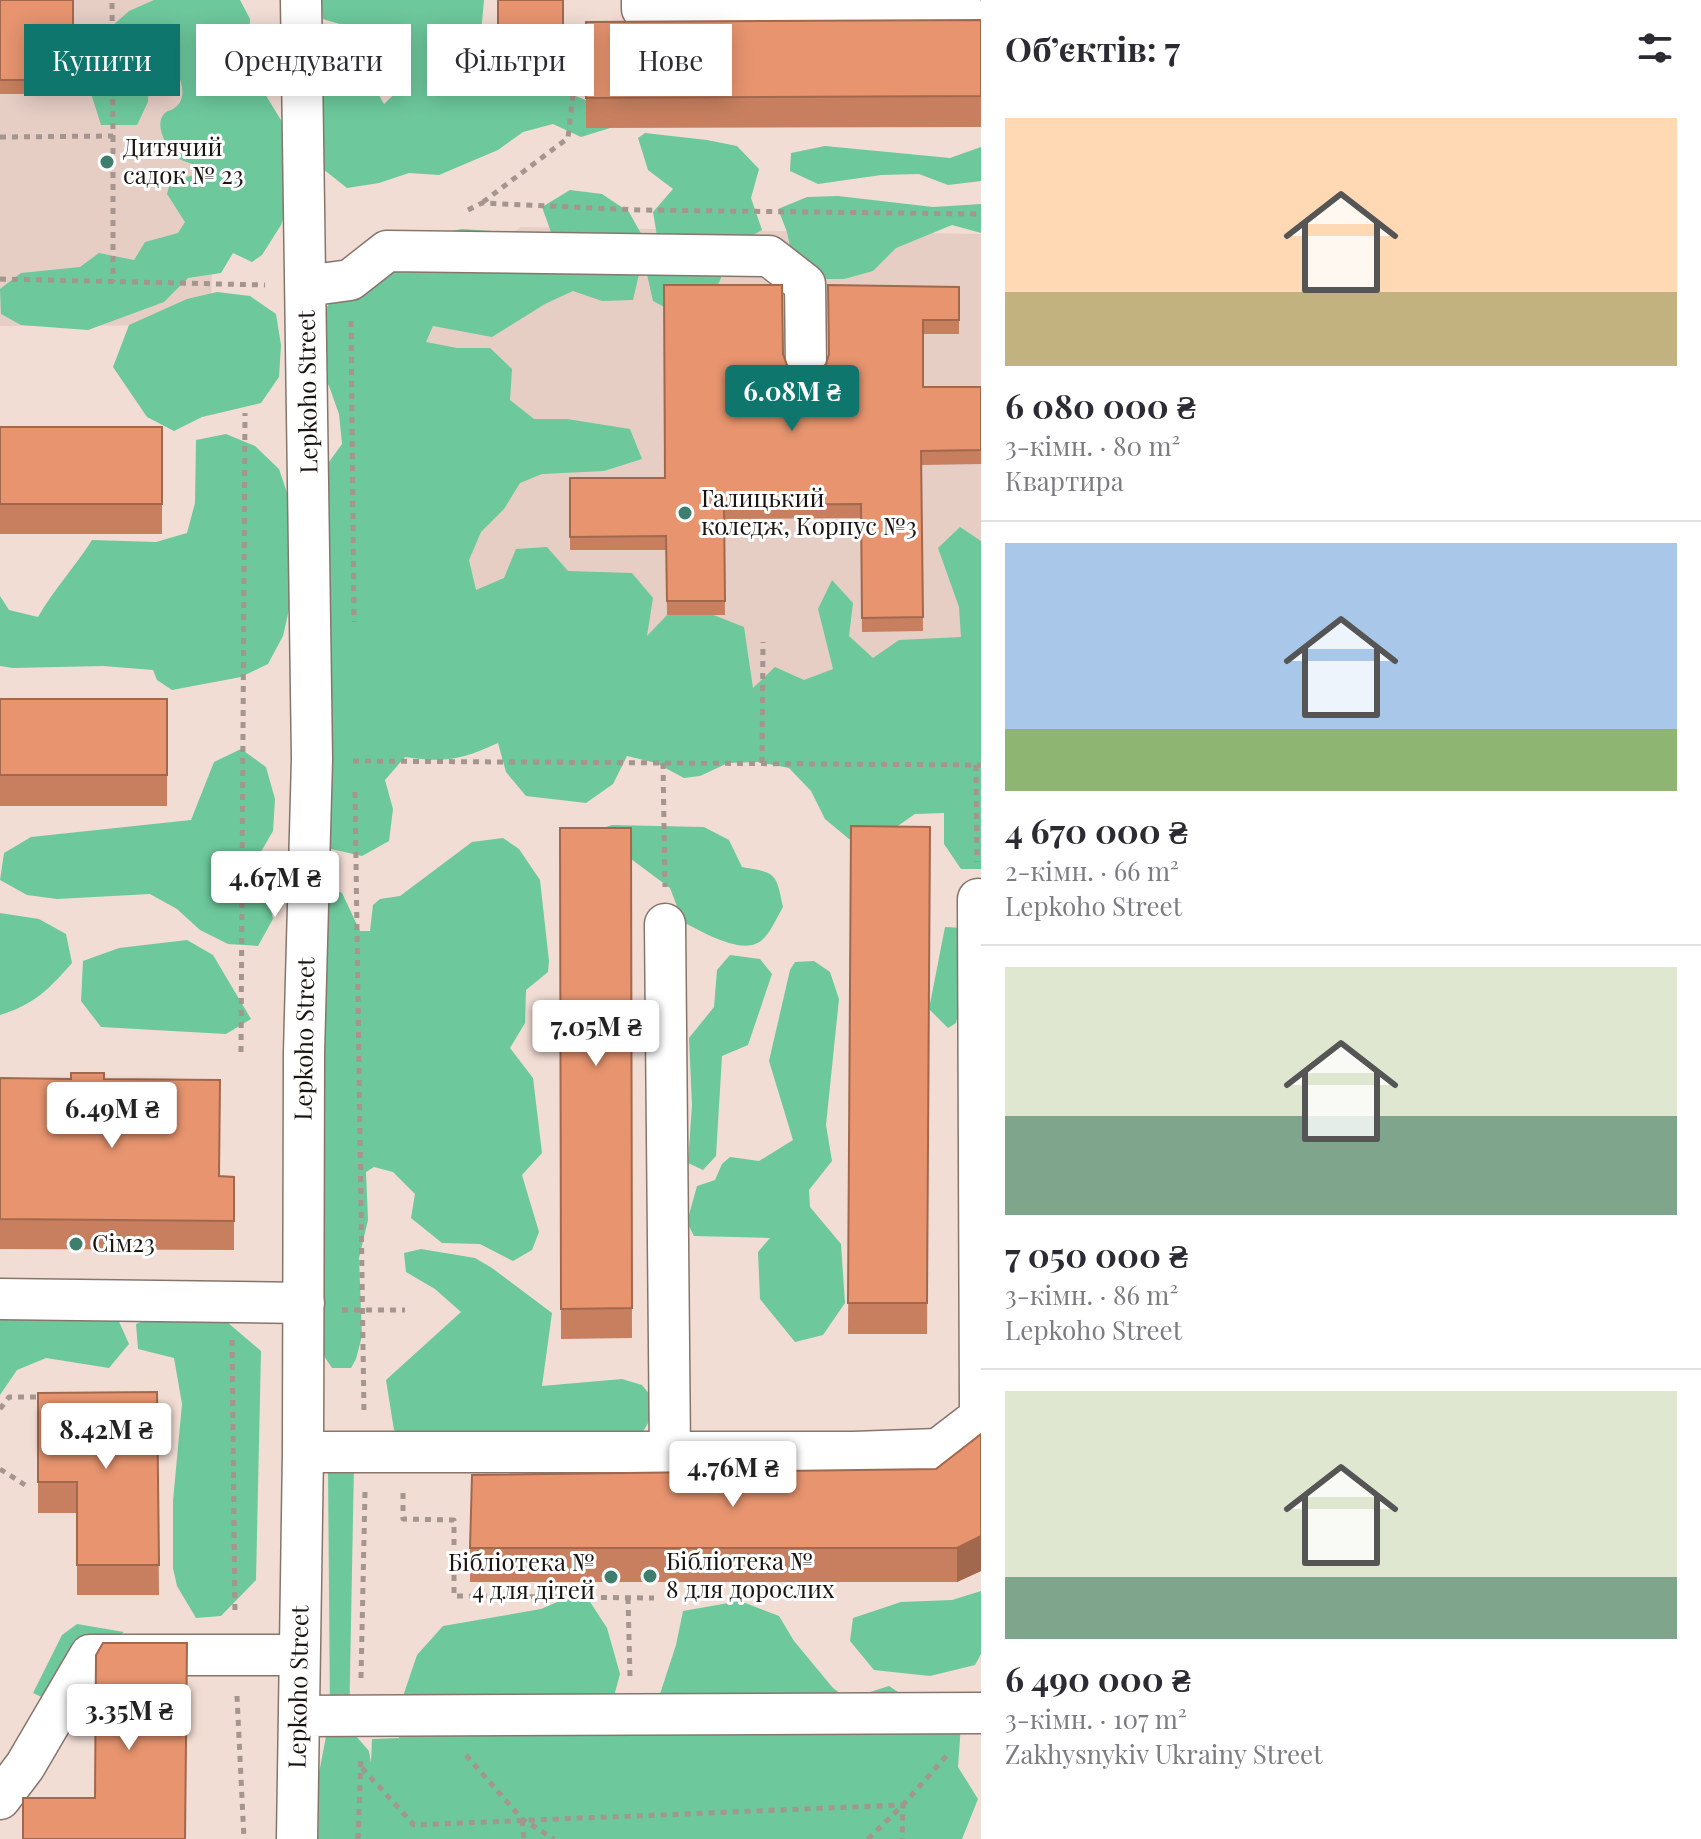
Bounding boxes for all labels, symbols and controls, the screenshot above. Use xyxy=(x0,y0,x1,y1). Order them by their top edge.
chip: Купити xyxy=(24,24,180,96)
chip: Орендувати xyxy=(196,24,411,96)
chip: Фільтри xyxy=(427,24,594,96)
chip: Нове xyxy=(610,24,732,96)
text: Об’єктів: 7 xyxy=(1005,25,1180,71)
icon: filters xyxy=(1633,26,1677,70)
place label: Дитячий садок № 23 xyxy=(123,130,244,190)
marker: Дитячий садок № 23 xyxy=(98,153,116,171)
icon: home xyxy=(1269,170,1413,314)
street label: Lepkoho Street xyxy=(289,310,323,474)
pin: 6.08M ₴ xyxy=(718,365,866,433)
text: 6.08M ₴ xyxy=(743,373,841,408)
text: 6 080 000 ₴ xyxy=(1005,382,1195,428)
text: 3-кімн. · 80 m² xyxy=(1005,428,1180,463)
text: Квартира xyxy=(1005,463,1124,498)
place label: Галицький коледж, Корпус №3 xyxy=(701,481,917,541)
marker: Галицький коледж, Корпус №3 xyxy=(676,504,694,522)
icon: home xyxy=(1269,595,1413,739)
text: 4 670 000 ₴ xyxy=(1005,807,1188,853)
pin: 4.67M ₴ xyxy=(201,851,349,919)
text: 2-кімн. · 66 m² xyxy=(1005,853,1179,888)
text: 4.67M ₴ xyxy=(229,859,321,894)
text: Lepkoho Street xyxy=(1005,888,1182,923)
street label: Lepkoho Street xyxy=(286,957,320,1121)
pin: 7.05M ₴ xyxy=(522,1000,670,1068)
text: 7.05M ₴ xyxy=(550,1008,642,1043)
icon: home xyxy=(1269,1019,1413,1163)
pin: 6.49M ₴ xyxy=(38,1082,186,1150)
text: 6.49M ₴ xyxy=(65,1090,159,1125)
place label: Сім23 xyxy=(92,1226,155,1258)
text: 7 050 000 ₴ xyxy=(1005,1231,1188,1277)
marker: Сім23 xyxy=(67,1235,85,1253)
text: 3-кімн. · 86 m² xyxy=(1005,1277,1178,1312)
text: Lepkoho Street xyxy=(1005,1312,1182,1347)
pin: 8.42M ₴ xyxy=(32,1403,180,1471)
text: 8.42M ₴ xyxy=(59,1411,153,1446)
pin: 4.76M ₴ xyxy=(659,1441,807,1509)
icon: home xyxy=(1269,1443,1413,1587)
text: 4.76M ₴ xyxy=(687,1449,779,1484)
place label: Бібліотека № 8 для дорослих xyxy=(666,1544,835,1604)
place label: Бібліотека № 4 для дітей xyxy=(448,1545,595,1605)
marker: Бібліотека № 8 для дорослих xyxy=(641,1567,659,1585)
marker: Бібліотека № 4 для дітей xyxy=(602,1568,620,1586)
street label: Lepkoho Street xyxy=(280,1605,314,1769)
text: 6 490 000 ₴ xyxy=(1005,1655,1190,1701)
pin: 3.35M ₴ xyxy=(55,1684,203,1752)
text: 3.35M ₴ xyxy=(85,1692,173,1727)
text: 3-кімн. · 107 m² xyxy=(1005,1701,1187,1736)
text: Zakhysnykiv Ukrainy Street xyxy=(1005,1736,1322,1771)

